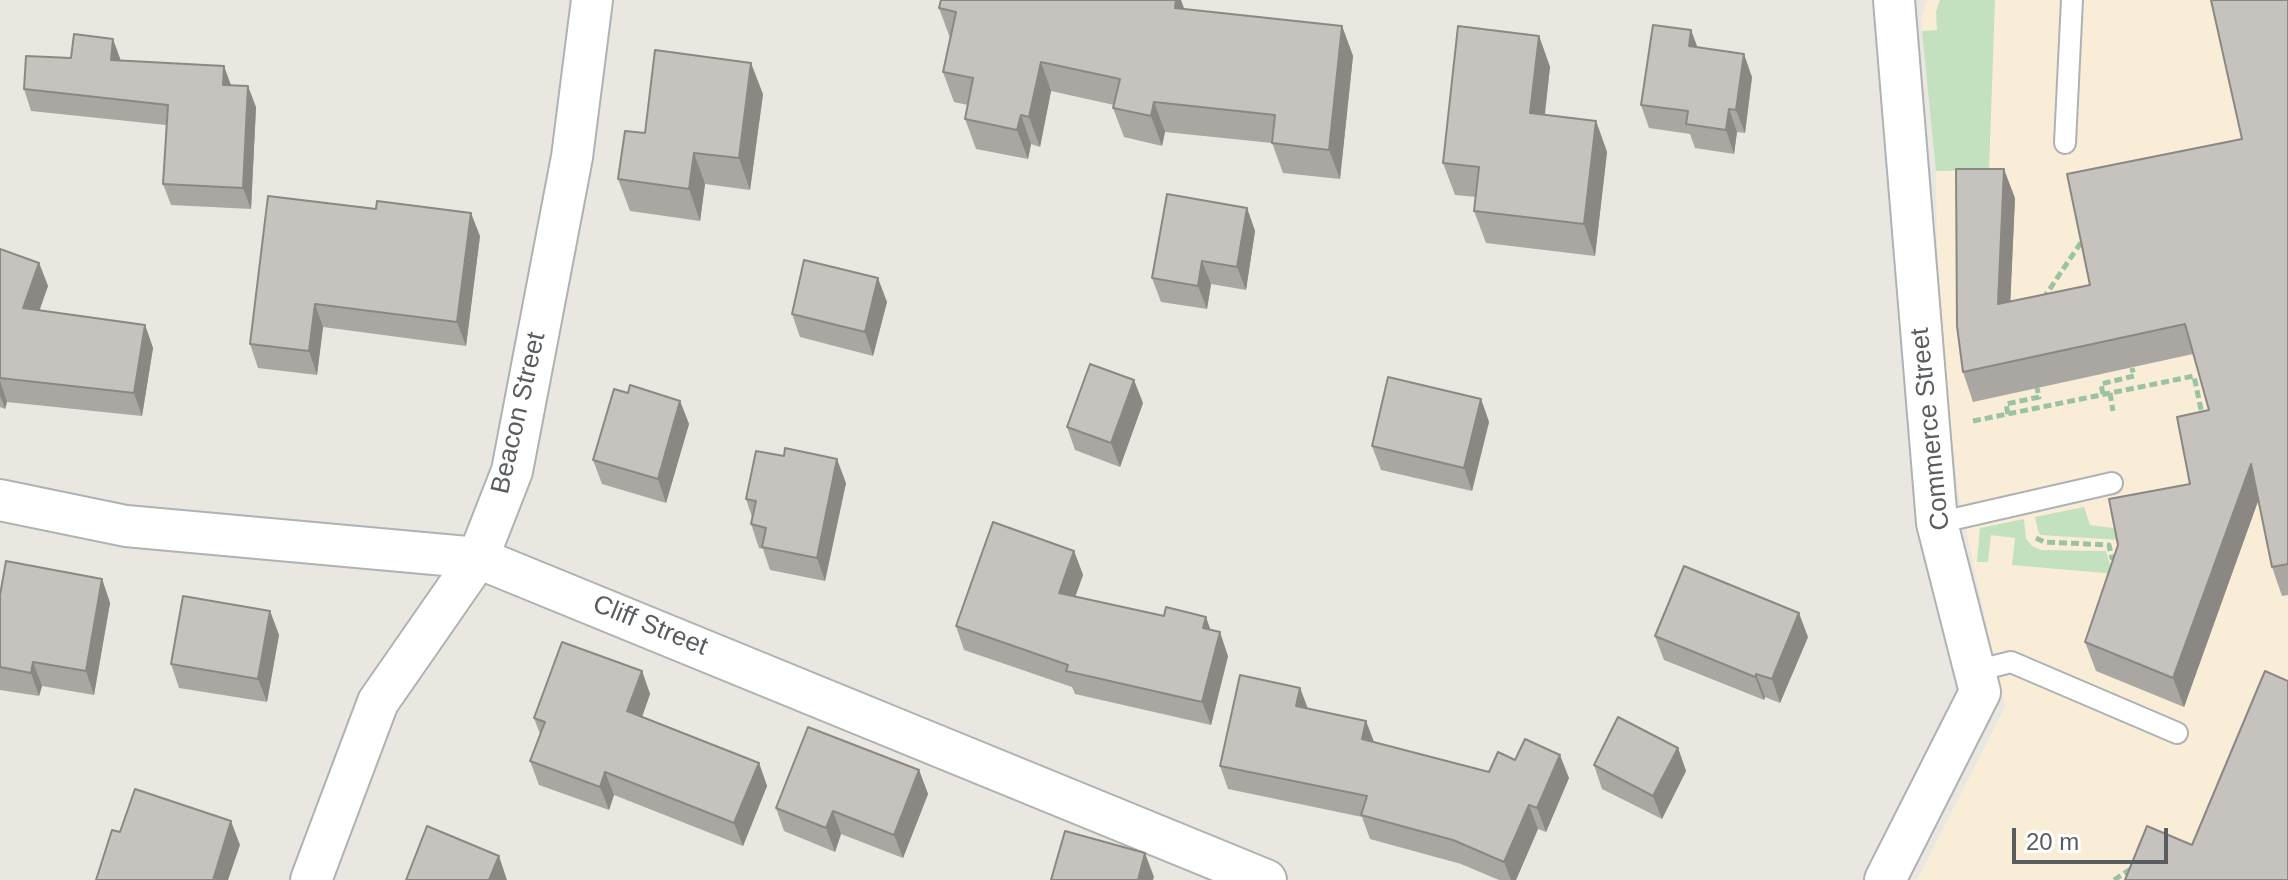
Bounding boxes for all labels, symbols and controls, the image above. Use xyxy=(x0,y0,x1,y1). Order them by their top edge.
street label: Commerce Street xyxy=(1905,326,1957,532)
street label: Beacon Street xyxy=(485,329,553,497)
street label: Cliff Street xyxy=(588,589,712,663)
scale bar xyxy=(2016,812,2172,862)
text: 20 m xyxy=(2026,828,2079,855)

